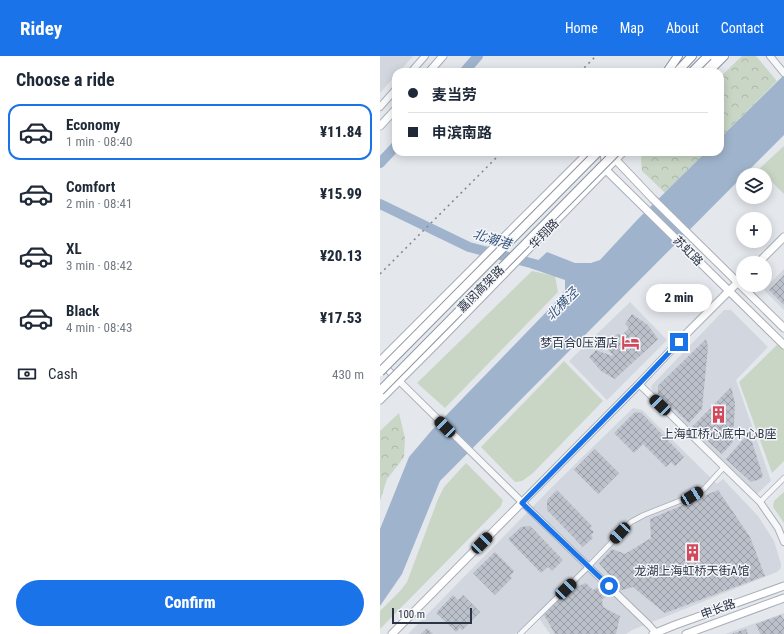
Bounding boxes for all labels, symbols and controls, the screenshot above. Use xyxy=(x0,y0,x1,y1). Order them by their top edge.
text: Ridey xyxy=(20,17,62,40)
text: Home xyxy=(565,20,598,36)
text: Map xyxy=(620,20,644,36)
text: About xyxy=(666,20,699,36)
text: Contact xyxy=(721,20,764,36)
text: Choose a ride xyxy=(16,69,115,90)
text: 麦当劳 xyxy=(432,86,477,104)
icon: car xyxy=(18,114,54,150)
text: Economy xyxy=(66,116,120,134)
text: ¥11.84 xyxy=(320,123,362,141)
text: 申滨南路 xyxy=(432,124,492,142)
text: 1 min · 08:40 xyxy=(66,134,132,149)
map controls xyxy=(736,168,772,292)
button: layers xyxy=(736,168,772,204)
icon: car xyxy=(18,176,54,212)
text: Comfort xyxy=(66,178,115,196)
text: ¥15.99 xyxy=(320,185,362,203)
text: 2 min · 08:41 xyxy=(66,196,132,211)
button: + xyxy=(736,212,772,248)
street label: 华翔路 xyxy=(526,216,562,252)
water label: 北潮港 xyxy=(471,226,515,252)
street label: 苏虹路 xyxy=(670,233,706,269)
icon: car xyxy=(18,238,54,274)
text: XL xyxy=(66,240,82,258)
text: ¥20.13 xyxy=(320,247,362,265)
button: − xyxy=(736,256,772,292)
text: 3 min · 08:42 xyxy=(66,258,132,273)
street label: 嘉闵高架路 xyxy=(455,263,507,315)
water label: 北横泾 xyxy=(543,283,583,323)
callout: 2 min xyxy=(646,284,712,312)
text: 2 min xyxy=(665,290,693,305)
icon: car xyxy=(18,300,54,336)
text: Black xyxy=(66,302,99,320)
text: ¥17.53 xyxy=(320,309,362,327)
text: 4 min · 08:43 xyxy=(66,320,132,335)
hotel icon: 梦百合0压酒店 xyxy=(621,333,641,353)
route end xyxy=(670,333,688,351)
place label: 梦百合0压酒店 xyxy=(540,336,618,350)
icon: cash xyxy=(16,363,38,385)
text: Cash xyxy=(48,365,78,383)
text: 430 m xyxy=(332,367,364,382)
car xyxy=(647,392,673,418)
building icon: 上海虹桥心底中心B座 xyxy=(709,405,729,425)
car xyxy=(432,414,458,440)
place label: 上海虹桥心底中心B座 xyxy=(662,427,776,441)
car xyxy=(679,485,705,507)
car xyxy=(607,520,633,546)
car xyxy=(469,530,495,556)
building icon: 龙湖上海虹桥天街A馆 xyxy=(682,542,702,562)
place label: 龙湖上海虹桥天街A馆 xyxy=(635,564,749,578)
car xyxy=(553,576,579,602)
route start xyxy=(600,577,618,595)
button: Confirm xyxy=(16,580,364,626)
street label: 申长路 xyxy=(699,596,737,622)
scale bar xyxy=(392,606,472,625)
text: 100 m xyxy=(398,608,425,621)

